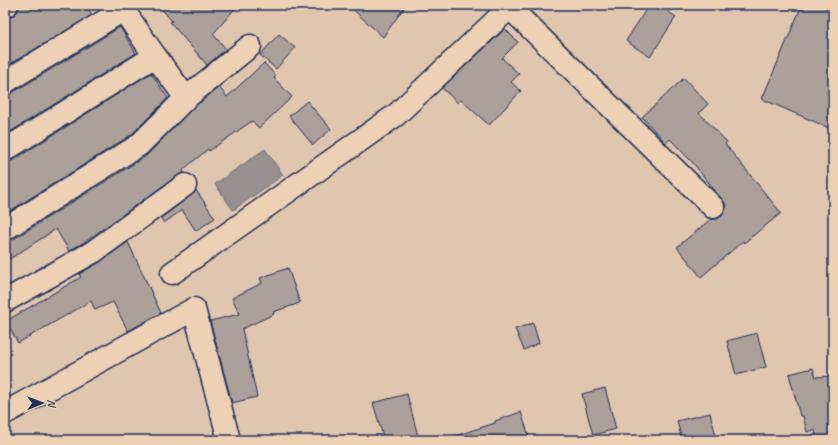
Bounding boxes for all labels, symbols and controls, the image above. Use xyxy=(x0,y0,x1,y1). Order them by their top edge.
north arrow xyxy=(22,383,62,423)
text: N xyxy=(45,399,59,409)

